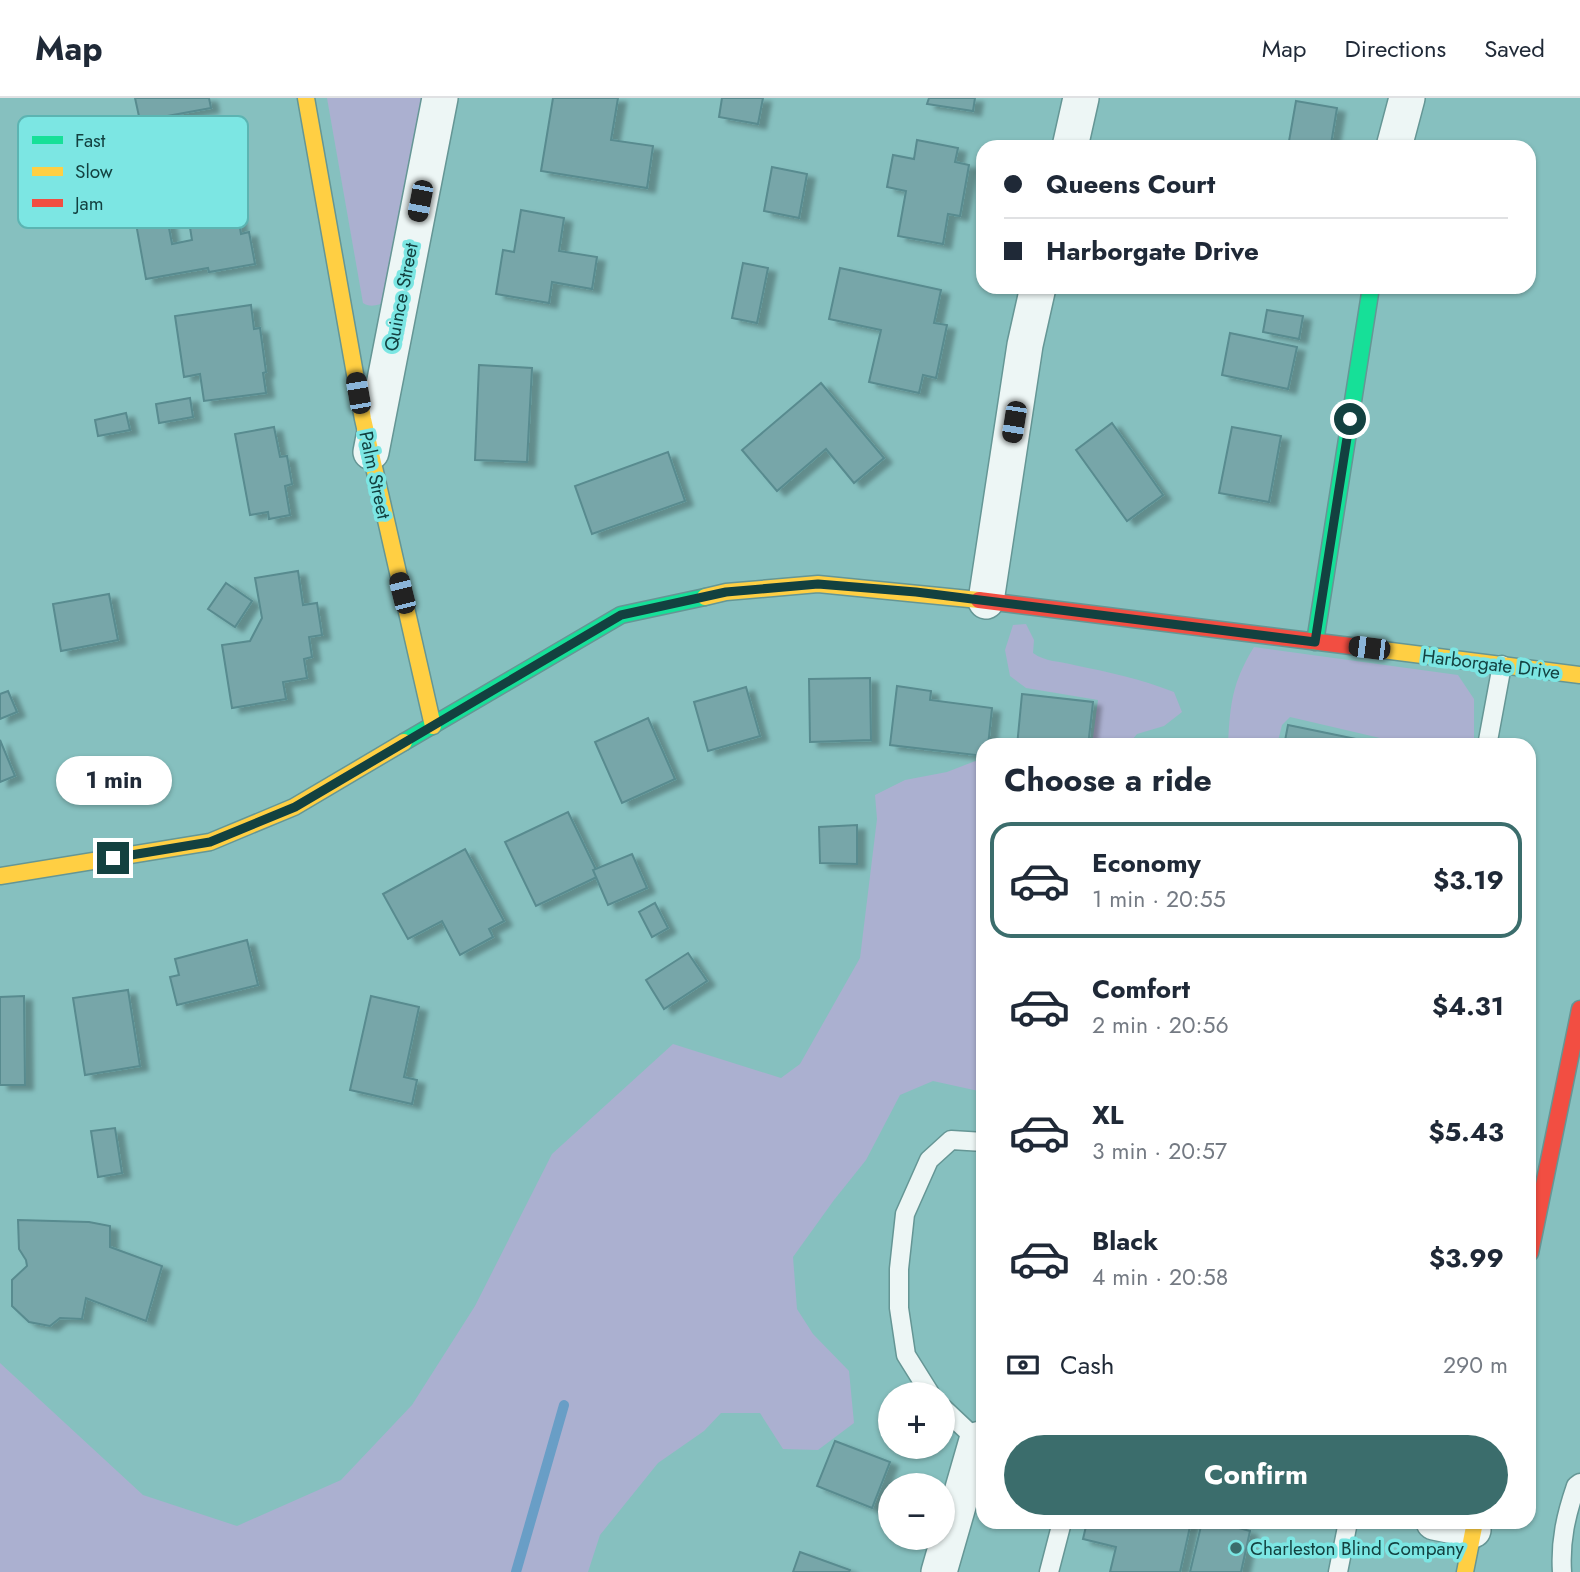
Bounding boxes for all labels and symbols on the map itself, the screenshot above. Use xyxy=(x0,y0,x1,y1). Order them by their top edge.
legend xyxy=(18,116,248,228)
text: Fast xyxy=(75,127,106,154)
text: Slow xyxy=(75,158,113,185)
car xyxy=(406,178,435,224)
text: Jam xyxy=(72,190,104,217)
street label: Quince Street xyxy=(377,240,425,353)
car xyxy=(345,370,372,416)
car xyxy=(1001,400,1028,444)
route start xyxy=(1334,403,1366,435)
street label: Palm Street xyxy=(353,429,398,522)
car xyxy=(387,570,418,616)
car xyxy=(1347,635,1392,661)
street label: Harborgate Drive xyxy=(1420,642,1562,686)
callout: 1 min xyxy=(55,756,171,806)
route end xyxy=(97,842,129,874)
place label: Charleston Blind Company xyxy=(1250,1535,1465,1562)
marker: Charleston Blind Company xyxy=(1228,1540,1244,1556)

